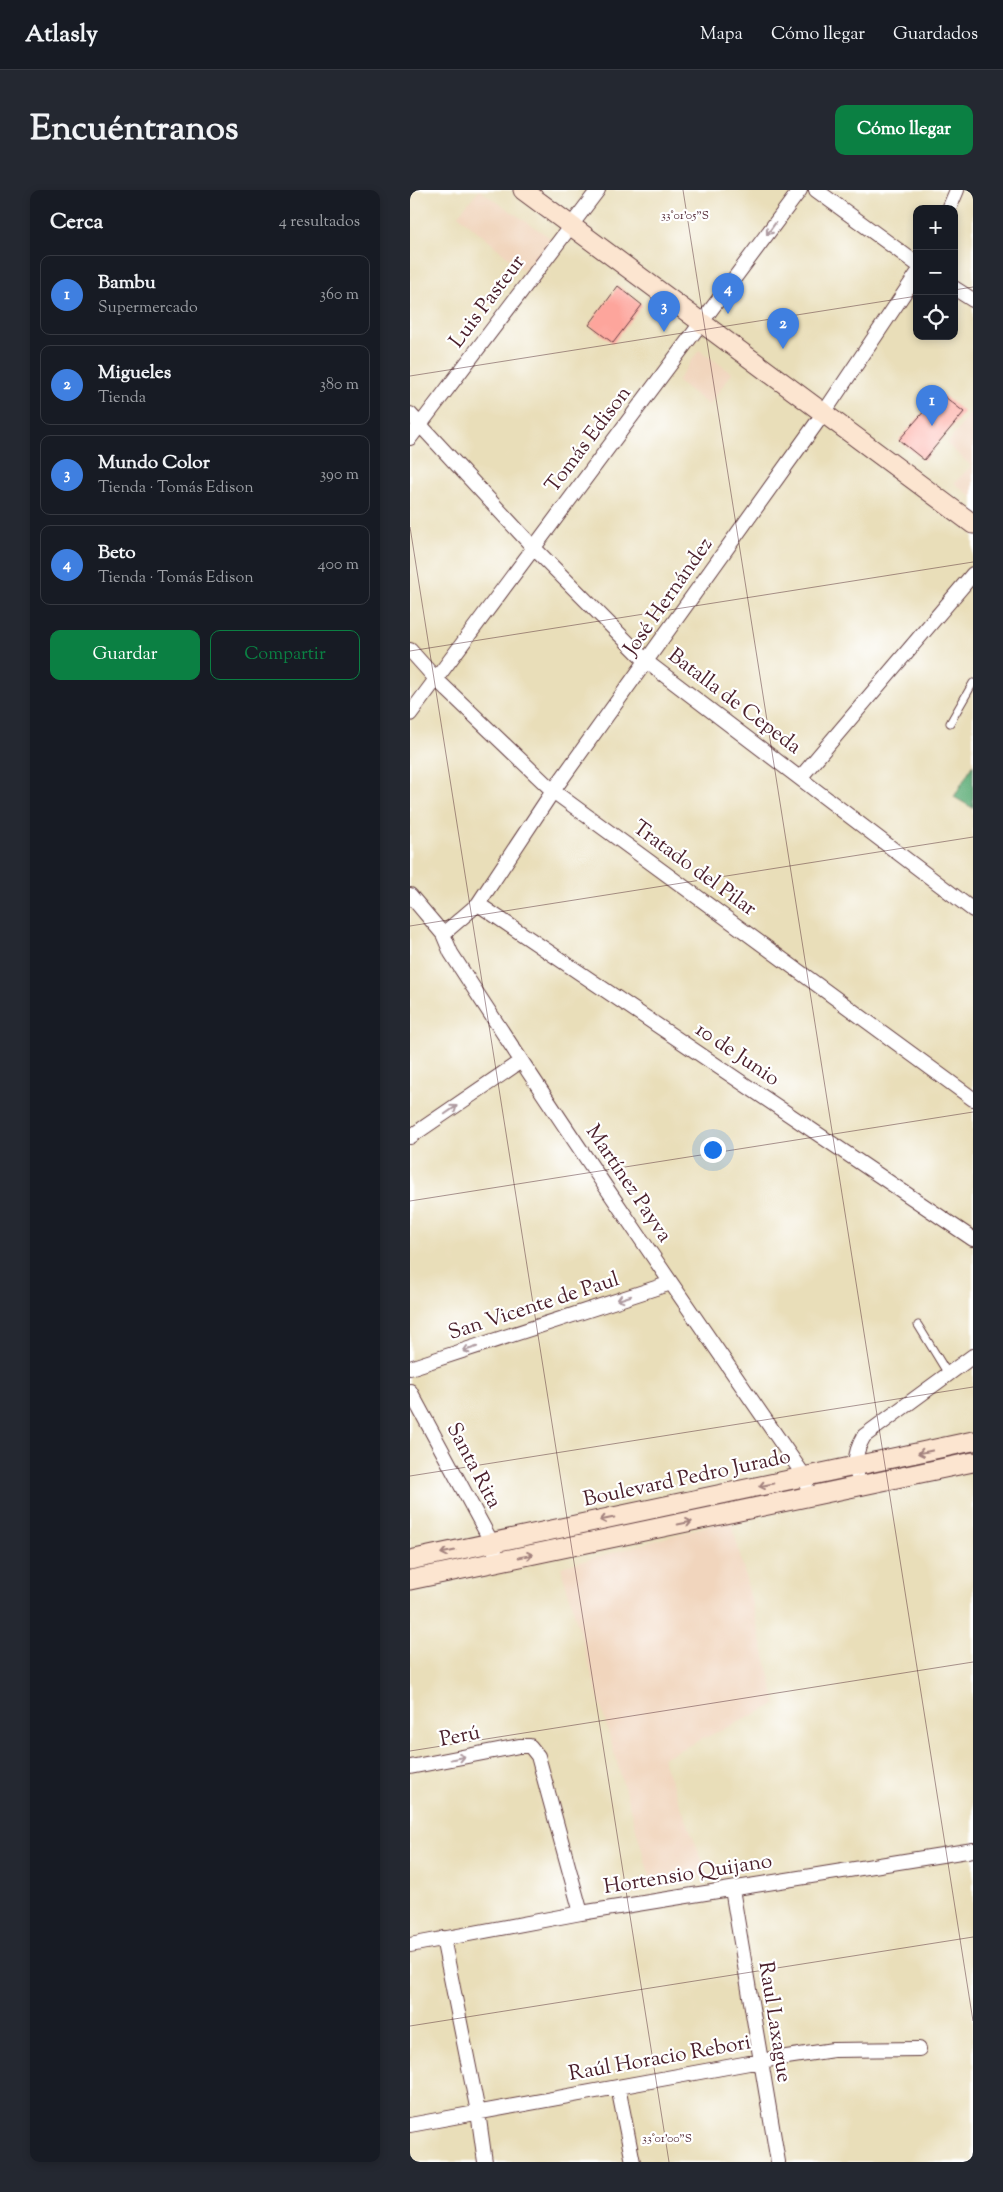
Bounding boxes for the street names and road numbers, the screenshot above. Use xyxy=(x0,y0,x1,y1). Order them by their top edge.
street label: Luis Pasteur xyxy=(443,249,533,355)
street label: Tomás Edison xyxy=(539,380,639,500)
street label: José Hernández xyxy=(617,532,721,663)
street label: Batalla de Cepeda xyxy=(661,642,807,762)
street label: Tratado del Pilar xyxy=(626,814,762,924)
street label: 10 de Junio xyxy=(689,1016,785,1094)
street label: Martínez Payva xyxy=(577,1119,679,1249)
street label: San Vicente de Paul xyxy=(445,1265,624,1349)
street label: Santa Rita xyxy=(438,1418,508,1515)
street label: Boulevard Pedro Jurado xyxy=(581,1442,793,1516)
street label: Perú xyxy=(437,1718,483,1756)
street label: Hortensio Quijano xyxy=(602,1847,774,1903)
street label: Raul Laxague xyxy=(750,1959,798,2085)
street label: Raúl Horacio Rebori xyxy=(567,2028,753,2090)

